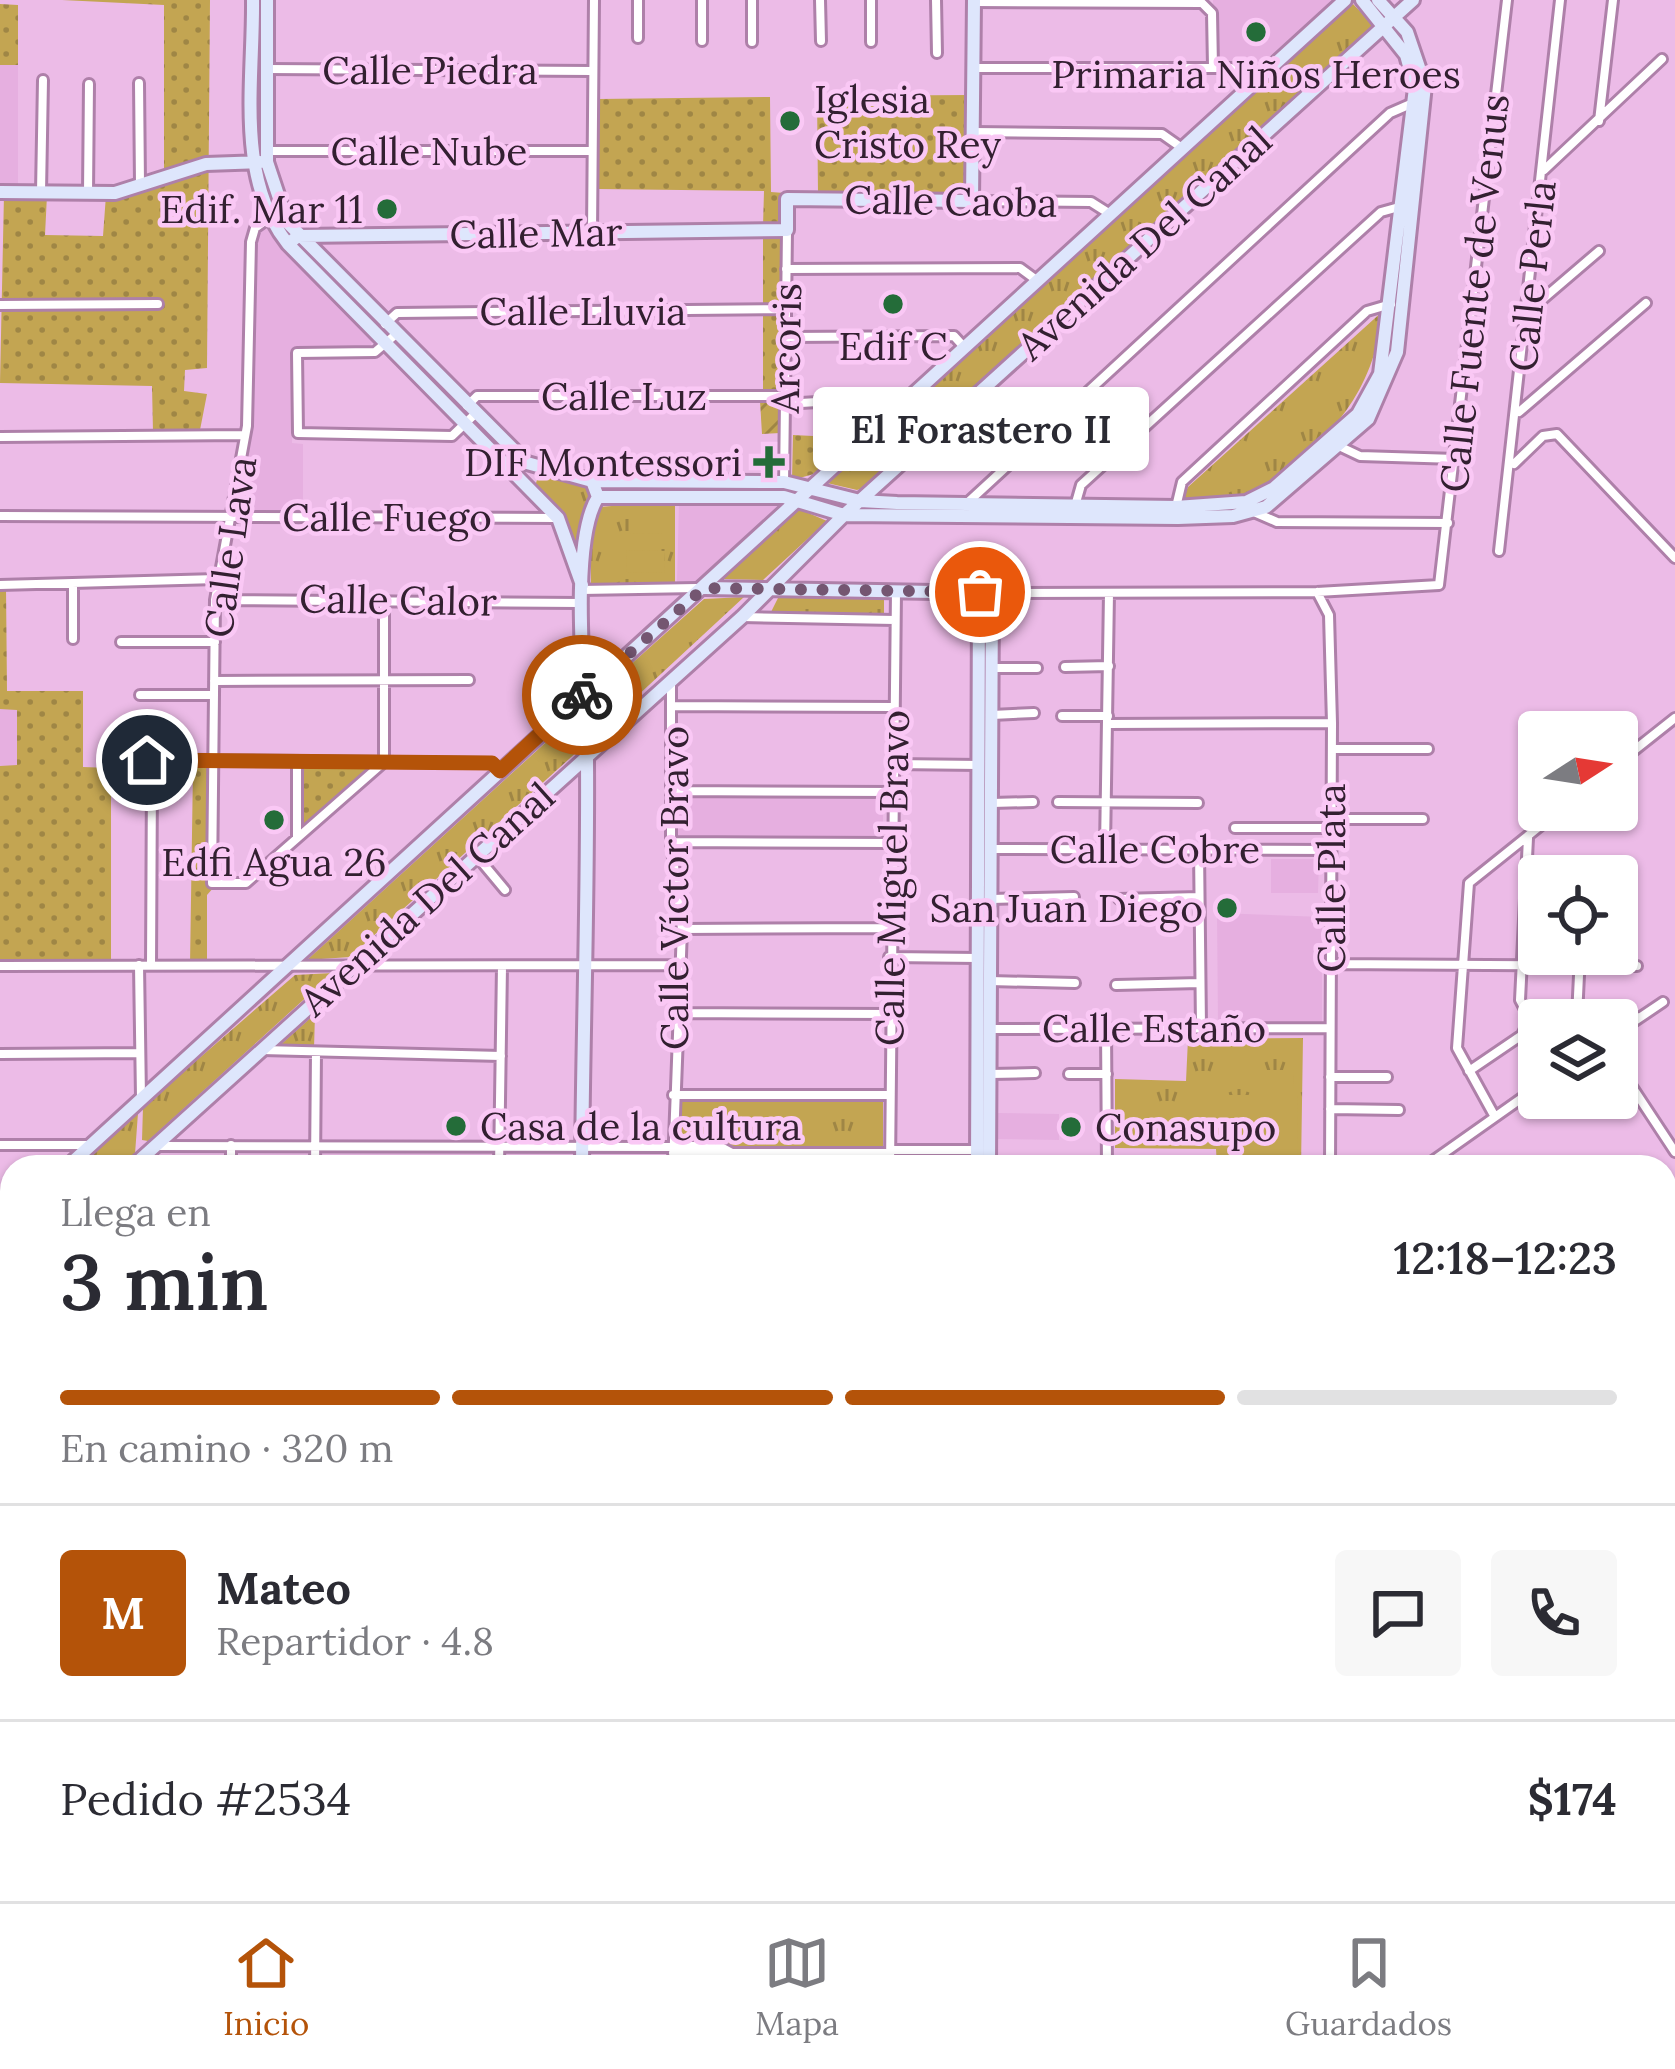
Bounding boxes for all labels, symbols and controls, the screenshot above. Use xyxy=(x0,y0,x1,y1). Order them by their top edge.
marker: Primaria Niños Heroes xyxy=(1243,19,1269,45)
street label: Calle Piedra xyxy=(322,45,538,95)
place label: Primaria Niños Heroes xyxy=(1051,49,1461,99)
place label: Iglesia Cristo Rey xyxy=(814,74,1001,169)
street label: Calle Fuente de Venus xyxy=(1428,91,1520,495)
marker: Iglesia Cristo Rey xyxy=(777,108,803,134)
street label: Avenida Del Canal xyxy=(1006,116,1282,371)
street label: Calle Nube xyxy=(331,126,527,176)
street label: Calle Caoba xyxy=(844,174,1058,228)
street label: Calle Perla xyxy=(1497,178,1567,374)
place label: Edif. Mar 11 xyxy=(160,184,363,234)
marker: Edif. Mar 11 xyxy=(374,196,400,222)
street label: Calle Mar xyxy=(449,206,623,260)
street label: Arcoris xyxy=(760,282,812,415)
street label: Calle Lluvia xyxy=(479,286,687,336)
marker: Edif C xyxy=(880,291,906,317)
place label: Edif C xyxy=(838,321,948,371)
street label: Calle Luz xyxy=(541,371,707,421)
callout: El Forastero II xyxy=(812,388,1148,472)
text: El Forastero II xyxy=(850,404,1112,454)
place label: DIF Montessori xyxy=(464,437,742,487)
marker: DIF Montessori xyxy=(753,446,785,478)
street label: Calle Lava xyxy=(193,453,267,641)
street label: Calle Fuego xyxy=(282,492,492,542)
pin xyxy=(929,541,1031,643)
icon: bag xyxy=(947,559,1013,625)
street label: Calle Calor xyxy=(299,573,497,627)
courier xyxy=(522,635,642,755)
icon: bike xyxy=(549,662,615,728)
pin xyxy=(96,709,198,811)
street label: Calle Miguel Bravo xyxy=(864,710,920,1046)
north arrow xyxy=(1518,711,1638,831)
map controls xyxy=(1518,711,1638,1119)
street label: Calle Víctor Bravo xyxy=(649,726,699,1050)
icon: home xyxy=(114,727,180,793)
street label: Avenida Del Canal xyxy=(289,772,565,1027)
street label: Calle Plata xyxy=(1306,783,1356,973)
marker: Edfi Agua 26 xyxy=(261,807,287,833)
street label: Calle Cobre xyxy=(1050,824,1260,874)
place label: Edfi Agua 26 xyxy=(161,837,387,887)
button: locate xyxy=(1518,855,1638,975)
place label: San Juan Diego xyxy=(930,883,1203,933)
marker: San Juan Diego xyxy=(1214,895,1240,921)
button: layers xyxy=(1518,999,1638,1119)
street label: Calle Estaño xyxy=(1042,1003,1266,1053)
place label: Casa de la cultura xyxy=(480,1101,801,1151)
place label: Conasupo xyxy=(1095,1102,1276,1152)
marker: Casa de la cultura xyxy=(443,1113,469,1139)
marker: Conasupo xyxy=(1058,1114,1084,1140)
text: Llega en xyxy=(60,1187,211,1237)
text: 12:18–12:23 xyxy=(1394,1229,1617,1286)
text: 3 min xyxy=(60,1232,269,1331)
text: En camino · 320 m xyxy=(60,1423,394,1473)
button: chat xyxy=(1335,1550,1461,1676)
button: phone xyxy=(1491,1550,1617,1676)
text: Mateo xyxy=(216,1559,351,1616)
text: M xyxy=(101,1584,145,1641)
text: Repartidor · 4.8 xyxy=(216,1616,494,1666)
text: Pedido #2534 xyxy=(60,1770,351,1827)
text: $174 xyxy=(1527,1770,1617,1827)
tab: Inicio xyxy=(223,1930,309,2044)
tab: Mapa xyxy=(755,1930,839,2044)
tab: Guardados xyxy=(1285,1930,1452,2044)

